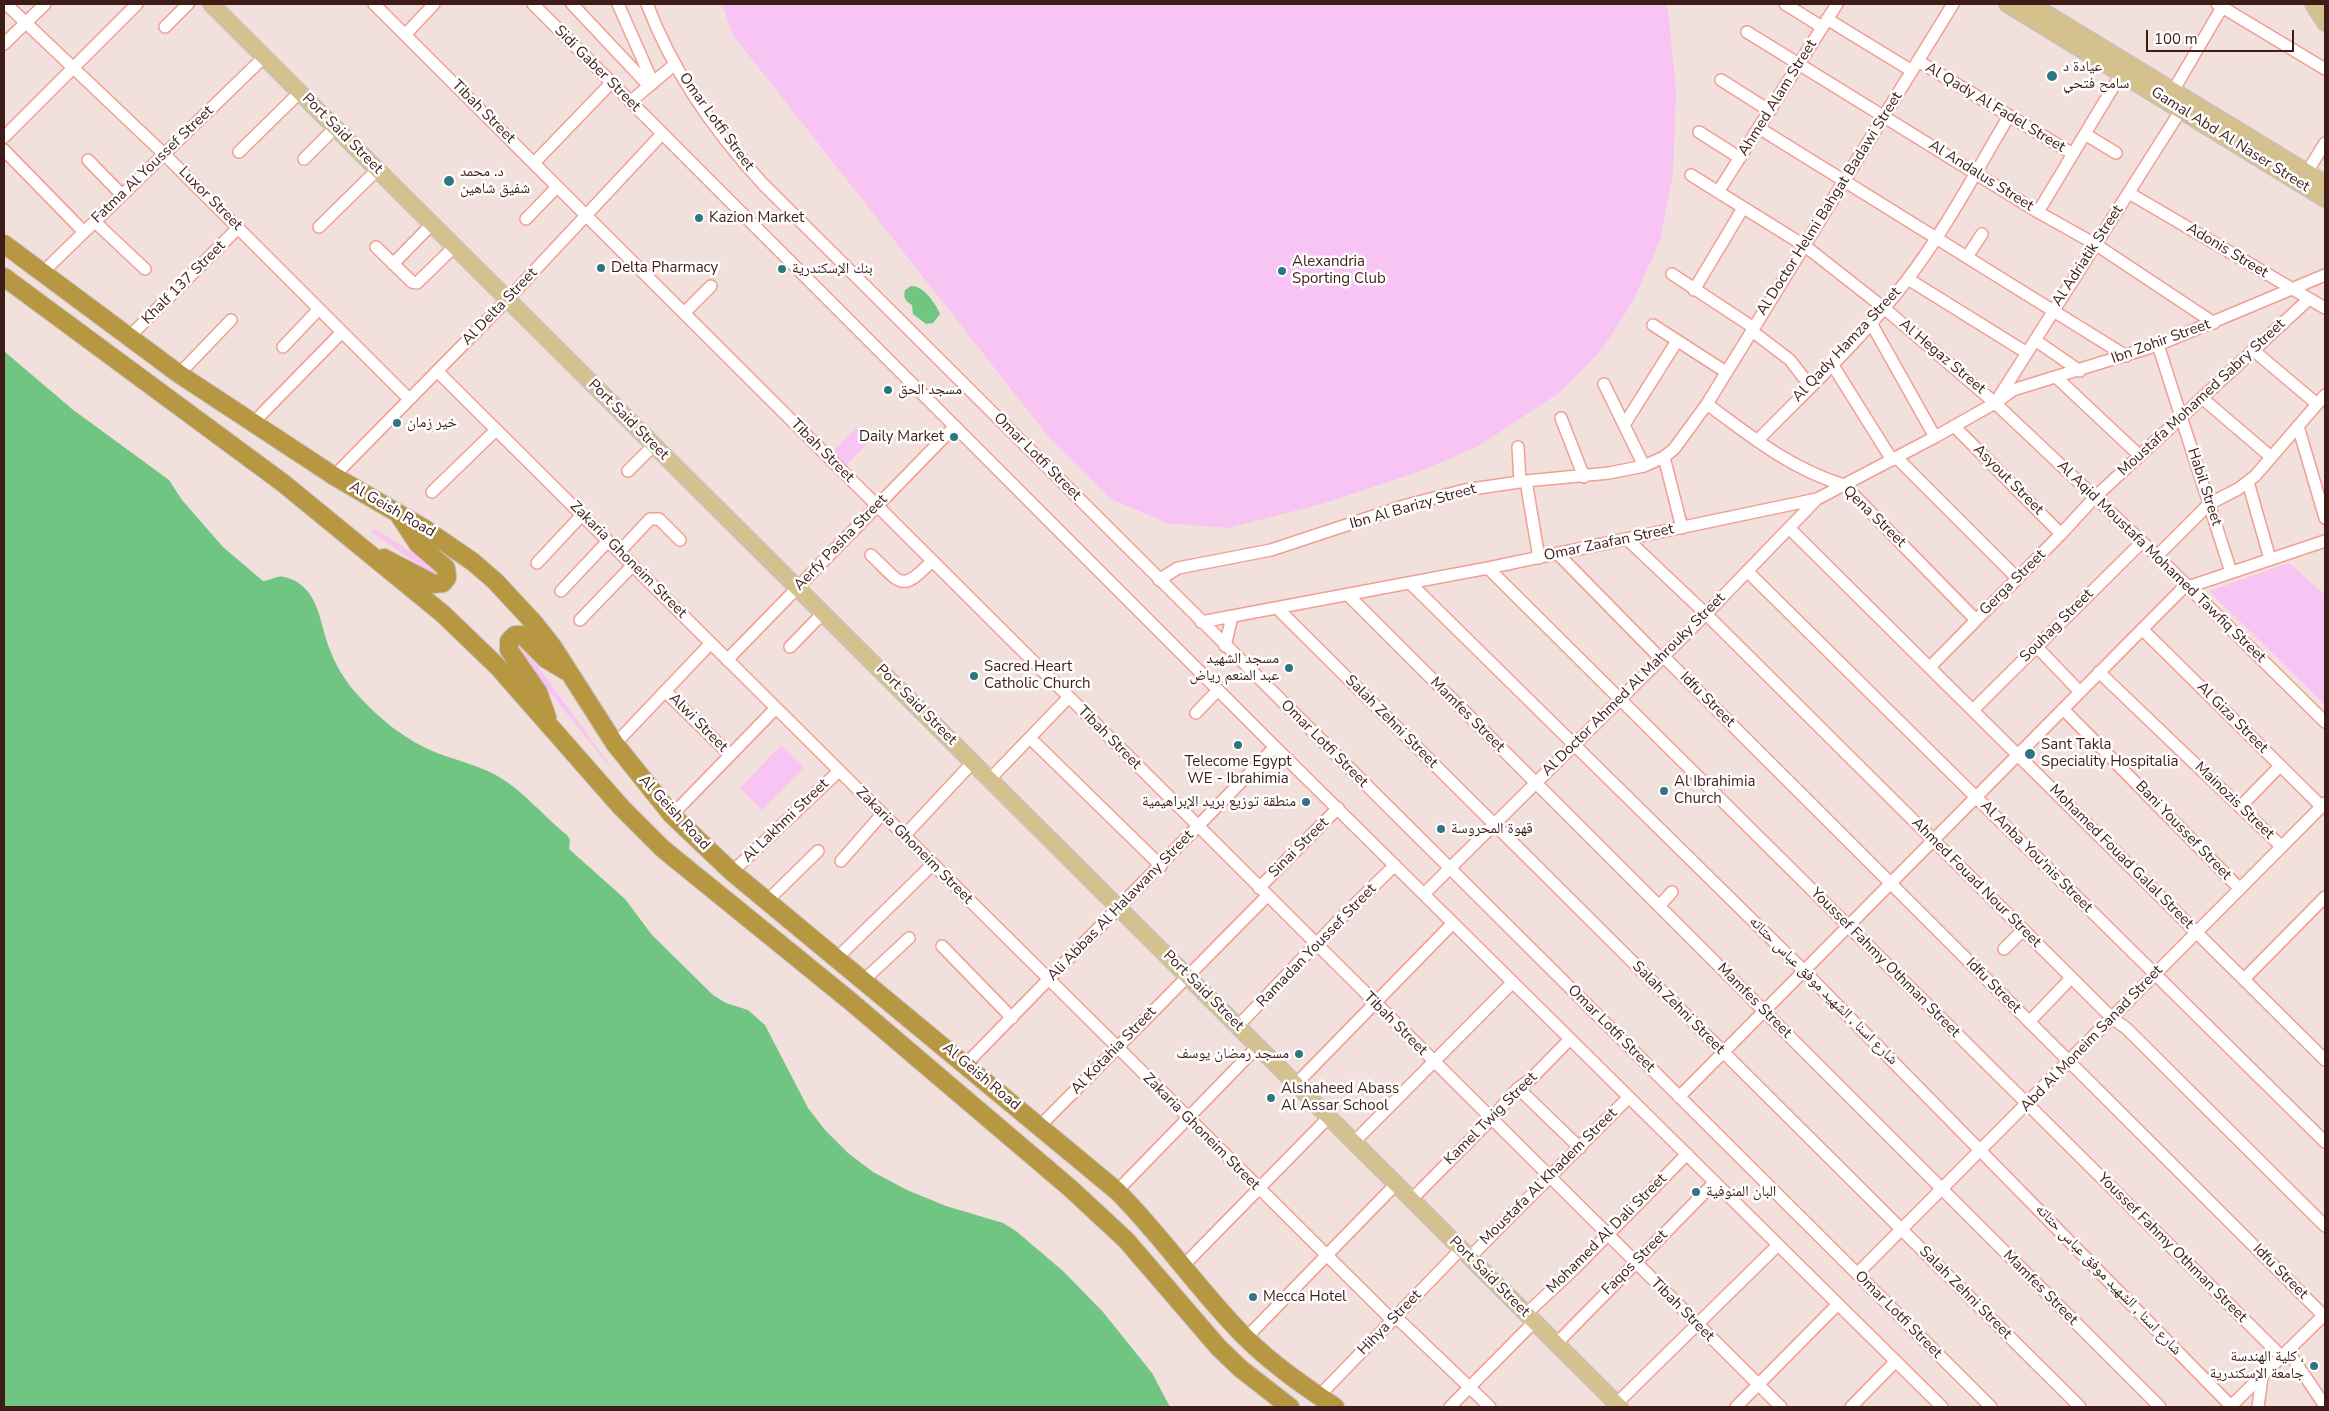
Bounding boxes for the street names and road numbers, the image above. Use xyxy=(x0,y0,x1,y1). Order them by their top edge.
street label: Sidi Gaber Street xyxy=(550,22,644,116)
street label: Ahmed Alam Street xyxy=(1735,36,1821,160)
street label: Al Qady Al Fadel Street xyxy=(1922,59,2068,157)
street label: Omar Lotfi Street xyxy=(675,70,757,174)
street label: Tibah Street xyxy=(447,76,519,148)
street label: Gamal Abd Al Naser Street xyxy=(2147,84,2313,196)
street label: Al Doctor Helmi Bahgat Badawi Street xyxy=(1753,89,1907,319)
street label: Port Said Street xyxy=(298,90,386,178)
street label: Fatma Al Youssef Street xyxy=(89,102,217,228)
street label: Al Andalus Street xyxy=(1925,137,2037,215)
street label: Luxor Street xyxy=(174,163,246,235)
street label: Al Adriatik Street xyxy=(2049,202,2127,310)
street label: Adonis Street xyxy=(2183,220,2271,282)
street label: Khalf 137 Street xyxy=(138,237,230,329)
street label: Al Delta Street xyxy=(459,265,541,349)
street label: Al Qady Hamza Street xyxy=(1789,284,1905,406)
street label: Al Hegaz Street xyxy=(1895,316,1989,398)
street label: Ibn Zohir Street xyxy=(2109,316,2213,368)
street label: Moustafa Mohamed Sabry Street xyxy=(2115,316,2289,480)
street label: Port Said Street xyxy=(584,376,672,464)
street label: Omar Lotfi Street xyxy=(990,410,1084,504)
street label: Tibah Street xyxy=(786,415,858,487)
street label: Asyout Street xyxy=(1969,441,2047,519)
street label: Habil Street xyxy=(2183,446,2225,528)
street label: Al Aqid Moustafa Mohamed Tawfiq Street xyxy=(2053,457,2269,667)
street label: Al Geish Road xyxy=(346,478,438,542)
street label: Ibn Al Barizy Street xyxy=(1348,480,1478,534)
street label: Qena Street xyxy=(1839,482,1909,552)
street label: Aerfy Pasha Street xyxy=(791,491,891,595)
street label: Zakaria Ghoneim Street xyxy=(566,498,690,622)
street label: Omar Zaafan Street xyxy=(1542,520,1676,566)
street label: Gerga Street xyxy=(1976,546,2050,620)
street label: Souhag Street xyxy=(2017,586,2097,666)
street label: Al Doctor Ahmed Al Mahrouky Street xyxy=(1539,590,1729,780)
street label: Port Said Street xyxy=(872,661,960,749)
street label: Idfu Street xyxy=(1676,669,1738,731)
street label: Salah Zehni Street xyxy=(1341,672,1441,772)
street label: Mamfes Street xyxy=(1426,674,1508,756)
street label: Al Giza Street xyxy=(2193,679,2271,757)
street label: Alwi Street xyxy=(665,690,731,756)
street label: Omar Lotfi Street xyxy=(1277,697,1371,791)
street label: Tibah Street xyxy=(1073,702,1145,774)
street label: Mainozis Street xyxy=(2191,759,2277,843)
street label: Al Geish Road xyxy=(635,772,713,854)
street label: Al Lakhmi Street xyxy=(739,775,833,867)
street label: Bani Youssef Street xyxy=(2131,778,2235,884)
street label: Mohamed Fouad Galal Street xyxy=(2045,781,2197,933)
street label: Zakaria Ghoneim Street xyxy=(852,784,976,908)
street label: Al Anba You'nis Street xyxy=(1976,797,2096,917)
street label: Sinai Street xyxy=(1265,814,1333,882)
street label: Ahmed Fouad Nour Street xyxy=(1907,814,2045,952)
street label: Ali Abbas Al Halawany Street xyxy=(1044,827,1198,985)
street label: Ramadan Youssef Street xyxy=(1253,881,1381,1011)
street label: Youssef Fahmy Othman Street xyxy=(1807,885,1963,1041)
street label: شارع اسنا , الشهيد موفق عباس حتاته xyxy=(1745,913,1901,1069)
street label: Port Said Street xyxy=(1159,947,1247,1035)
street label: Idfu Street xyxy=(1962,955,2024,1017)
street label: Salah Zehni Street xyxy=(1628,958,1728,1058)
street label: Mamfes Street xyxy=(1713,960,1795,1042)
street label: Abd Al Moneim Sanad Street xyxy=(2017,962,2167,1116)
street label: Omar Lotfi Street xyxy=(1564,982,1658,1076)
street label: Tibah Street xyxy=(1359,988,1431,1060)
street label: Al Kotahia Street xyxy=(1068,1004,1160,1098)
street label: Al Geish Road xyxy=(938,1039,1024,1115)
street label: Kamel Twig Street xyxy=(1441,1069,1541,1169)
street label: Zakaria Ghoneim Street xyxy=(1139,1070,1263,1194)
street label: Moustafa Al Khadem Street xyxy=(1477,1105,1621,1249)
street label: Mohamed Al Dali Street xyxy=(1543,1170,1671,1298)
street label: Youssef Fahmy Othman Street xyxy=(2094,1170,2250,1326)
street label: شارع اسنا , الشهيد موفق عباس حتاته xyxy=(2031,1201,2185,1359)
street label: Faqos Street xyxy=(1599,1227,1671,1299)
street label: Port Said Street xyxy=(1445,1233,1533,1321)
street label: Idfu Street xyxy=(2249,1241,2311,1303)
street label: Salah Zehni Street xyxy=(1915,1243,2015,1343)
street label: Mamfes Street xyxy=(1999,1247,2081,1329)
street label: Omar Lotfi Street xyxy=(1851,1268,1945,1362)
street label: Tibah Street xyxy=(1646,1274,1718,1346)
street label: Hihya Street xyxy=(1354,1287,1426,1359)

